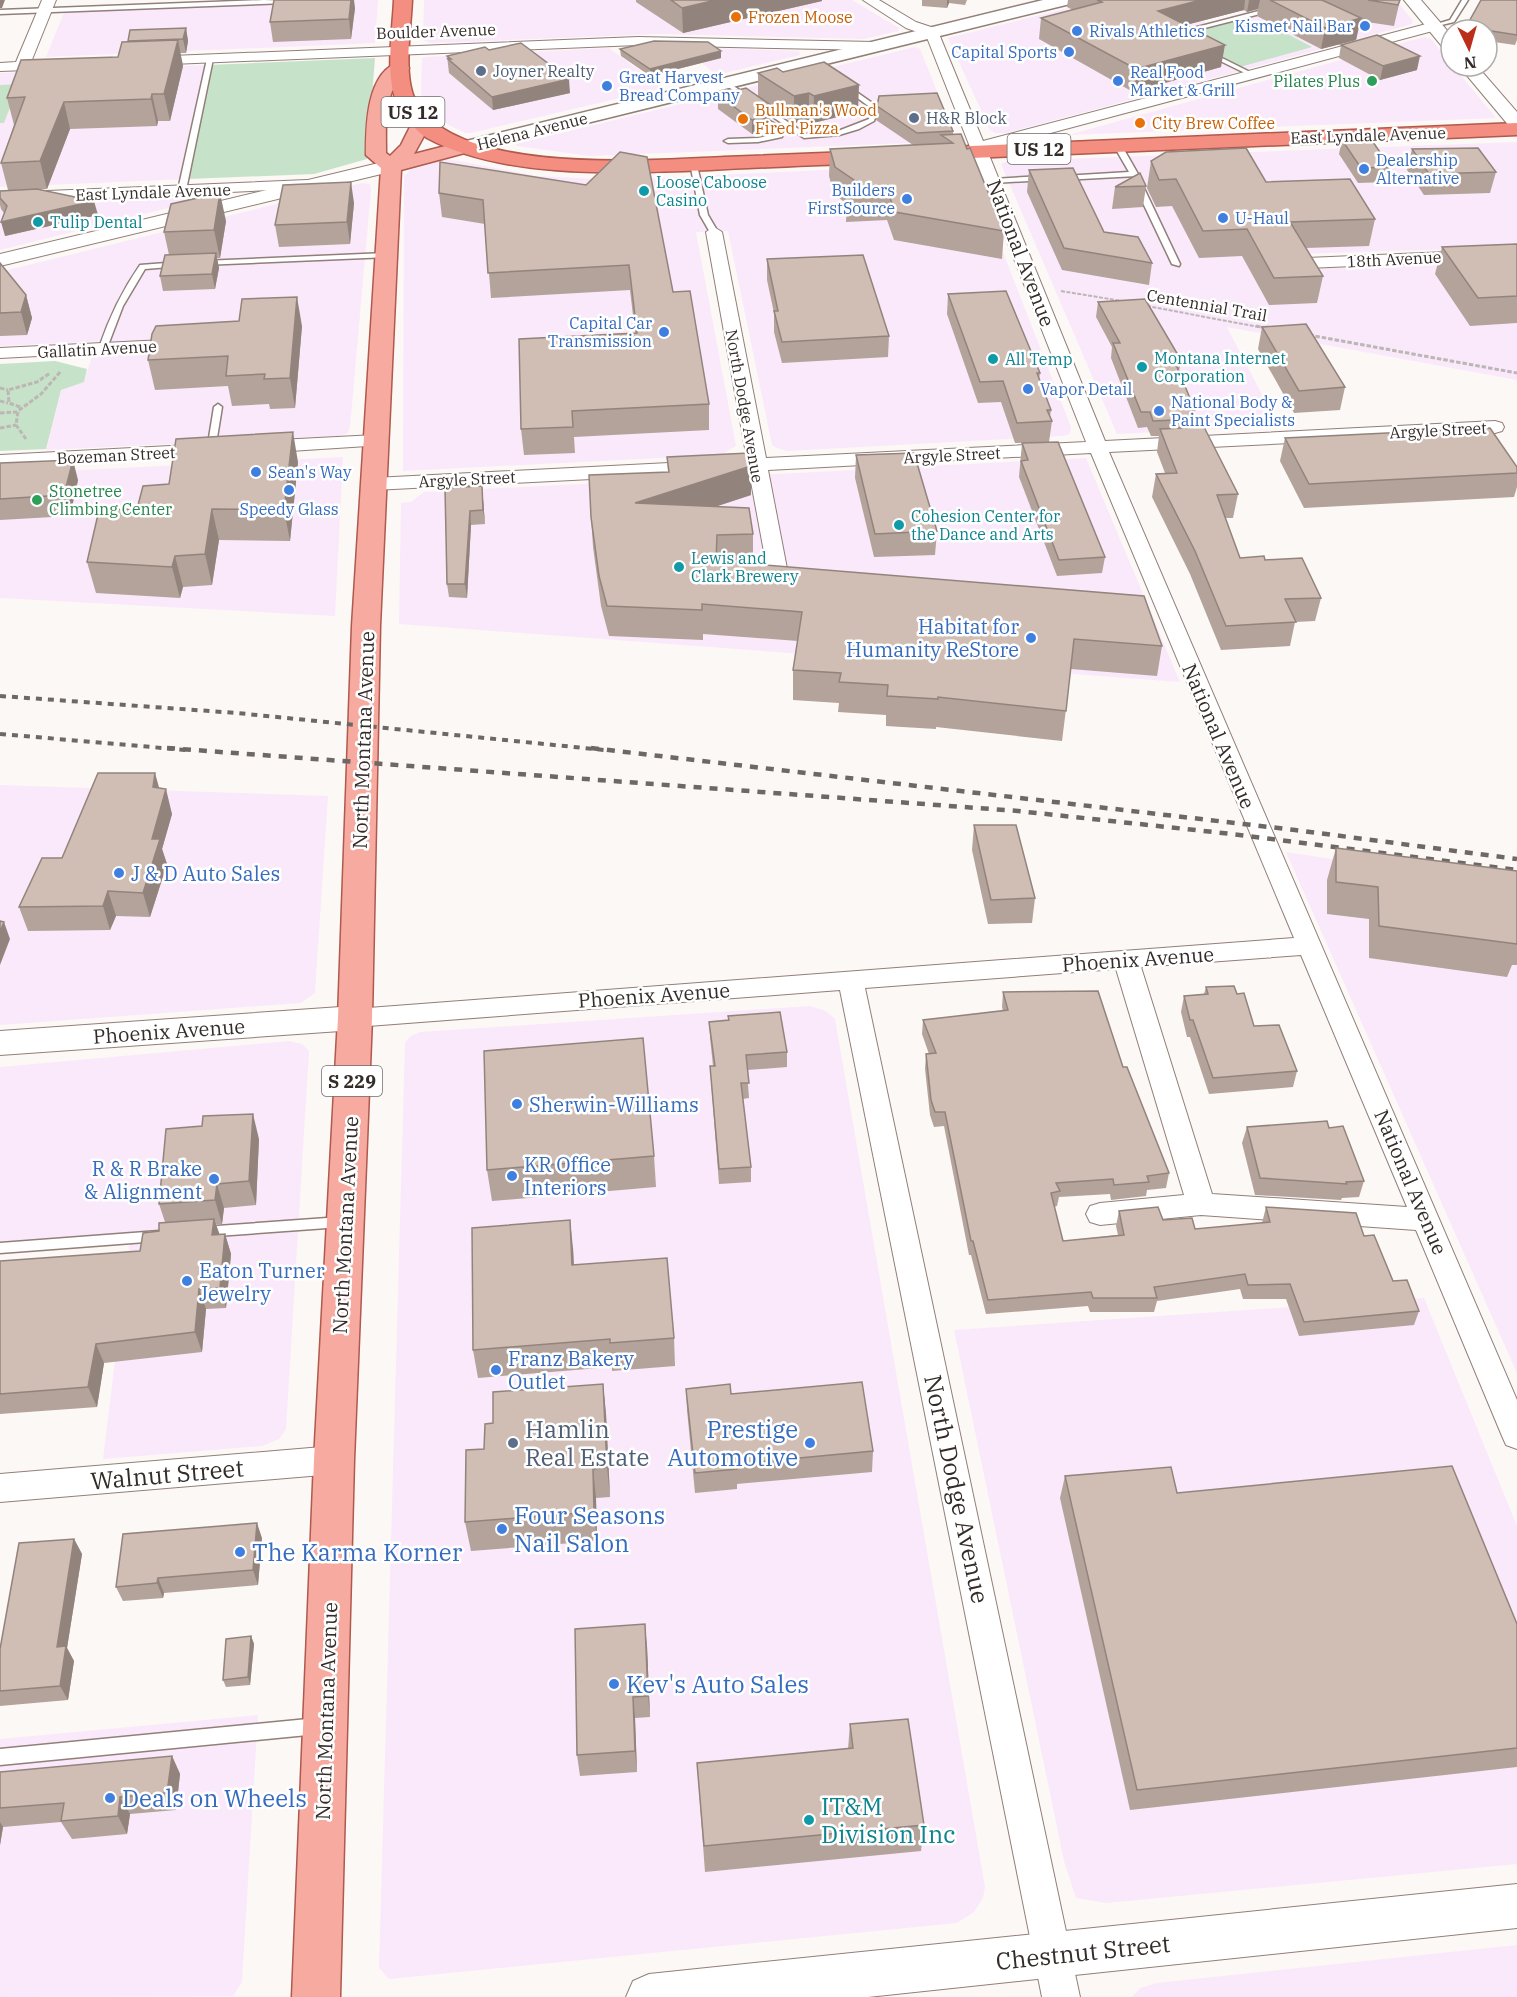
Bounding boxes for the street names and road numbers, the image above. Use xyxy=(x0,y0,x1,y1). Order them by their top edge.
street label: Boulder Avenue xyxy=(376,19,496,43)
road number: US 12 xyxy=(382,97,444,127)
street label: Helena Avenue xyxy=(475,108,589,154)
street label: East Lyndale Avenue xyxy=(1290,122,1446,148)
road number: US 12 xyxy=(1008,134,1070,164)
street label: National Avenue xyxy=(981,176,1061,330)
street label: East Lyndale Avenue xyxy=(75,179,231,205)
street label: 18th Avenue xyxy=(1346,247,1442,271)
street label: Centennial Trail xyxy=(1145,285,1269,325)
street label: North Dodge Avenue xyxy=(722,328,768,484)
street label: Gallatin Avenue xyxy=(37,336,157,362)
street label: Argyle Street xyxy=(1389,417,1488,443)
street label: Bozeman Street xyxy=(56,442,176,468)
street label: Argyle Street xyxy=(903,442,1002,468)
street label: Argyle Street xyxy=(418,466,517,492)
street label: North Montana Avenue xyxy=(346,631,380,849)
street label: National Avenue xyxy=(1176,659,1262,813)
street label: Phoenix Avenue xyxy=(1061,940,1215,978)
street label: Phoenix Avenue xyxy=(577,976,731,1014)
street label: Phoenix Avenue xyxy=(92,1012,246,1050)
road number: S 229 xyxy=(322,1066,382,1096)
street label: National Avenue xyxy=(1368,1105,1454,1259)
street label: North Montana Avenue xyxy=(326,1115,364,1335)
street label: North Dodge Avenue xyxy=(917,1372,997,1606)
street label: Walnut Street xyxy=(89,1451,245,1497)
street label: North Montana Avenue xyxy=(309,1602,343,1820)
street label: Chestnut Street xyxy=(994,1927,1172,1977)

